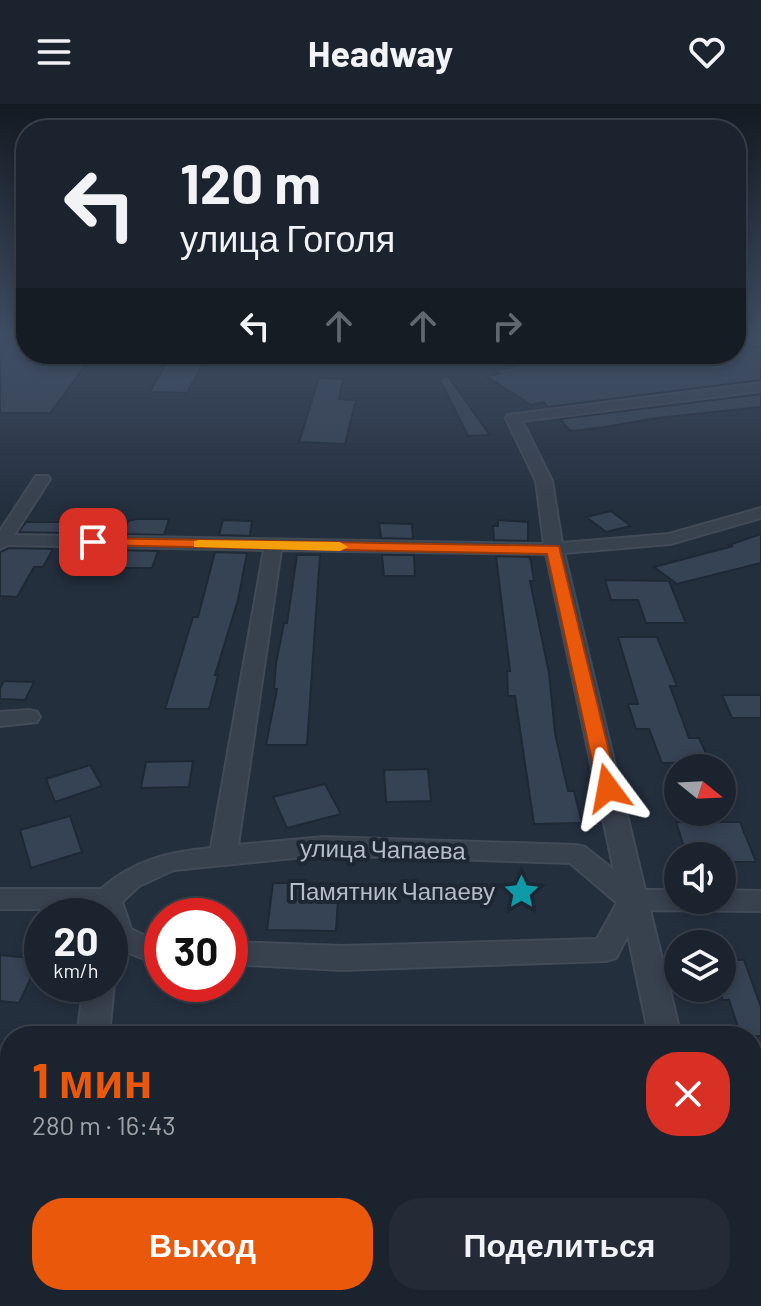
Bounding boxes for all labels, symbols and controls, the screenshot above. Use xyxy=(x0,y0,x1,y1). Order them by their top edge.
icon: menu xyxy=(32,30,76,74)
icon: heart xyxy=(685,30,729,74)
text: Headway xyxy=(308,31,453,74)
text: 120 m xyxy=(180,148,321,215)
icon: left xyxy=(48,152,152,256)
text: улица Гоголя xyxy=(180,216,395,259)
icon: left xyxy=(233,304,277,348)
icon: ahead xyxy=(317,304,361,348)
icon: ahead xyxy=(401,304,445,348)
icon: right xyxy=(485,304,529,348)
pin xyxy=(59,508,127,576)
icon: arrive xyxy=(71,520,115,564)
position arrow xyxy=(566,746,650,830)
north arrow xyxy=(664,754,736,826)
map controls xyxy=(664,754,736,1002)
street label: улица Чапаева xyxy=(300,833,467,864)
button: sound xyxy=(664,842,736,914)
place icon: Памятник Чапаеву xyxy=(502,873,540,911)
place label: Памятник Чапаеву xyxy=(289,876,495,905)
speed limit sign: 30 xyxy=(144,898,248,1002)
text: 20 xyxy=(53,916,99,964)
button: layers xyxy=(664,930,736,1002)
text: km/h xyxy=(53,958,99,982)
text: 1 мин xyxy=(32,1050,153,1108)
button: close xyxy=(646,1052,730,1136)
text: 280 m · 16:43 xyxy=(32,1109,176,1140)
button: Выход xyxy=(32,1198,373,1290)
button: Поделиться xyxy=(389,1198,730,1290)

